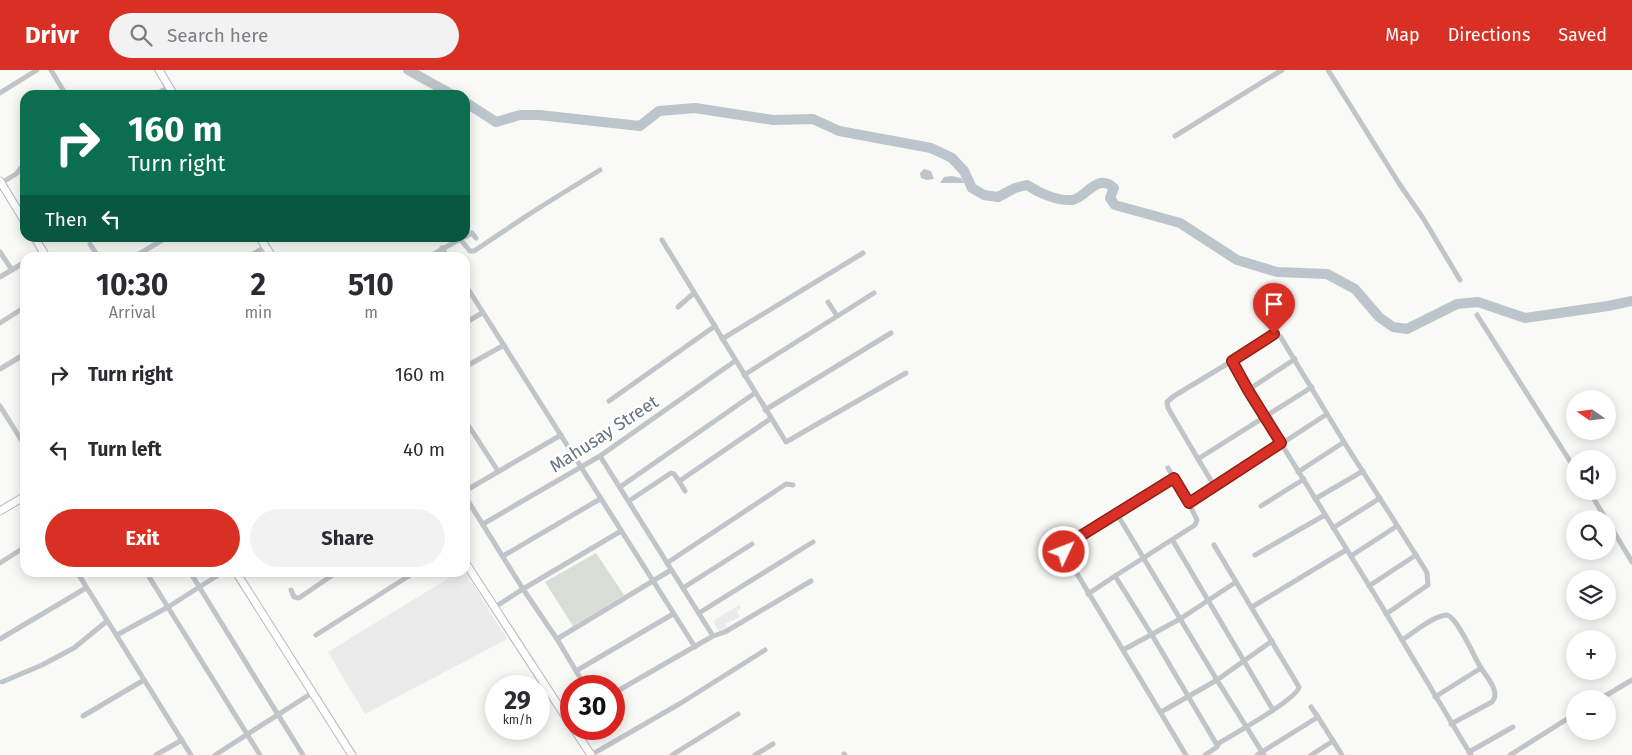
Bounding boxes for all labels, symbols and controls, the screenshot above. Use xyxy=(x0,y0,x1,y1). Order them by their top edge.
search box xyxy=(109,13,459,58)
text: Drivr xyxy=(25,21,79,49)
icon: search xyxy=(127,21,155,49)
text: Search here xyxy=(167,24,268,47)
text: Map xyxy=(1385,24,1420,46)
text: Directions xyxy=(1448,24,1530,46)
text: Saved xyxy=(1558,24,1607,46)
text: 160 m xyxy=(128,108,222,150)
icon: right xyxy=(45,110,110,175)
text: Turn right xyxy=(128,150,225,177)
icon: left xyxy=(97,205,125,233)
text: Then xyxy=(45,208,87,231)
text: 10:30 xyxy=(96,267,168,303)
text: 2 xyxy=(250,267,266,303)
text: 510 xyxy=(348,267,394,303)
pin xyxy=(1253,283,1295,334)
icon: arrive xyxy=(1260,290,1288,318)
text: Arrival xyxy=(109,303,156,322)
text: min xyxy=(244,303,272,322)
text: m xyxy=(364,303,378,322)
icon: right xyxy=(45,361,73,389)
text: Turn right xyxy=(88,363,173,386)
text: 160 m xyxy=(395,363,445,386)
street label: Mahusay Street xyxy=(546,390,663,477)
north arrow xyxy=(1566,390,1616,440)
map controls xyxy=(1566,390,1616,740)
icon: left xyxy=(45,436,73,464)
text: Turn left xyxy=(88,438,162,461)
text: 40 m xyxy=(403,438,445,461)
button: sound xyxy=(1566,450,1616,500)
button: Exit xyxy=(45,509,240,567)
button: Share xyxy=(250,509,445,567)
button: search xyxy=(1566,510,1616,560)
position arrow xyxy=(1037,525,1089,577)
button: layers xyxy=(1566,570,1616,620)
button: + xyxy=(1566,630,1616,680)
speed limit sign: 30 xyxy=(560,675,625,740)
text: 29 xyxy=(504,686,531,716)
button: − xyxy=(1566,690,1616,740)
text: km/h xyxy=(503,713,532,727)

